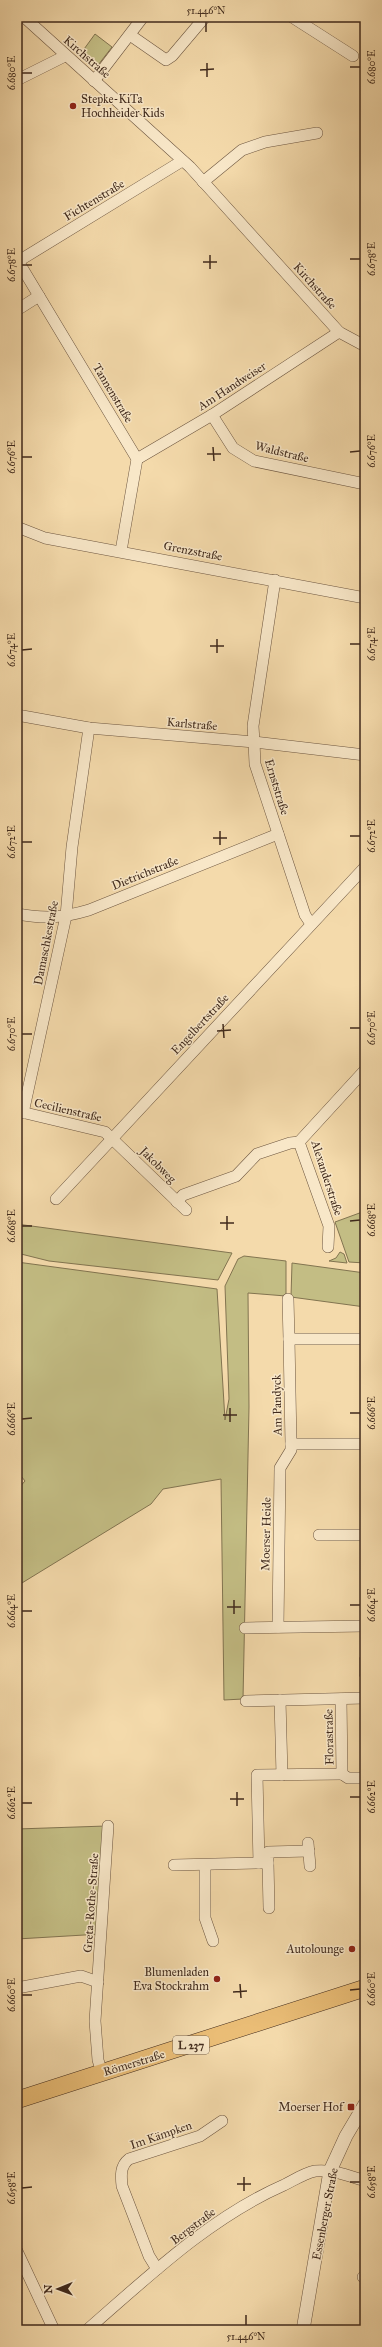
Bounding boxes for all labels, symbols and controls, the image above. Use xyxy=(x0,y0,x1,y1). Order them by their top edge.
text: 51.446°N xyxy=(186,5,226,17)
street label: Kirchstraße xyxy=(61,33,113,81)
text: 6.680°E xyxy=(366,50,378,84)
text: 6.680°E xyxy=(6,56,18,90)
place label: Stepke-KiTa Hochheider Kids xyxy=(81,92,164,120)
marker: Stepke-KiTa Hochheider Kids xyxy=(68,101,78,111)
street label: Fichtenstraße xyxy=(61,177,127,223)
text: 6.678°E xyxy=(366,242,378,276)
text: 6.678°E xyxy=(6,248,18,282)
street label: Kirchstraße xyxy=(291,260,339,312)
street label: Am Handweiser xyxy=(194,358,269,414)
street label: Tannenstraße xyxy=(90,361,136,425)
text: 6.676°E xyxy=(366,434,378,468)
street label: Waldstraße xyxy=(254,439,310,465)
text: 6.676°E xyxy=(6,440,18,474)
street label: Grenzstraße xyxy=(162,538,224,564)
text: 6.674°E xyxy=(366,627,378,661)
text: 6.674°E xyxy=(6,633,18,667)
street label: Karlstraße xyxy=(166,715,218,733)
street label: Ernststraße xyxy=(262,757,292,817)
text: 6.672°E xyxy=(366,819,378,853)
text: 6.672°E xyxy=(6,825,18,859)
street label: Dietrichstraße xyxy=(110,853,180,893)
street label: Damaschkestraße xyxy=(31,900,61,986)
street label: Engelbertstraße xyxy=(168,991,232,1058)
text: 6.670°E xyxy=(366,1011,378,1045)
text: 6.670°E xyxy=(6,1017,18,1051)
street label: Cecilienstraße xyxy=(33,1095,103,1125)
street label: Alexanderstraße xyxy=(308,1138,346,1217)
street label: Jakobweg xyxy=(135,1143,179,1187)
text: 6.668°E xyxy=(366,1203,378,1237)
text: 6.668°E xyxy=(6,1209,18,1243)
street label: Am Pandyck xyxy=(269,1374,285,1437)
text: 6.666°E xyxy=(366,1396,378,1430)
text: 6.666°E xyxy=(6,1402,18,1436)
street label: Moerser Heide xyxy=(258,1497,274,1571)
text: 6.664°E xyxy=(366,1588,378,1622)
text: 6.664°E xyxy=(6,1594,18,1628)
street label: Florastraße xyxy=(322,1709,336,1765)
text: 6.662°E xyxy=(366,1780,378,1814)
text: 6.662°E xyxy=(6,1786,18,1820)
street label: Greta-Rothe-Straße xyxy=(81,1853,101,1953)
place label: Autolounge xyxy=(286,1942,344,1957)
marker: Autolounge xyxy=(347,1944,357,1954)
place label: Blumenladen Eva Stockrahm xyxy=(133,1965,210,1993)
text: 6.660°E xyxy=(366,1972,378,2006)
marker: Blumenladen Eva Stockrahm xyxy=(212,1974,222,1984)
text: 6.660°E xyxy=(6,1978,18,2012)
road number: L 237 xyxy=(173,2036,209,2054)
street label: Römerstraße xyxy=(102,2047,166,2079)
place label: Moerser Hof xyxy=(278,2100,345,2114)
marker: Moerser Hof xyxy=(346,2102,356,2112)
street label: Im Kämpken xyxy=(128,2118,194,2152)
text: 6.658°E xyxy=(366,2165,378,2199)
street label: Essenberger Straße xyxy=(309,2167,342,2262)
text: 6.658°E xyxy=(6,2171,18,2205)
street label: Bergstraße xyxy=(168,2205,219,2248)
north arrow xyxy=(38,2269,78,2309)
text: N xyxy=(42,2284,55,2294)
text: 51.446°N xyxy=(226,2331,266,2343)

